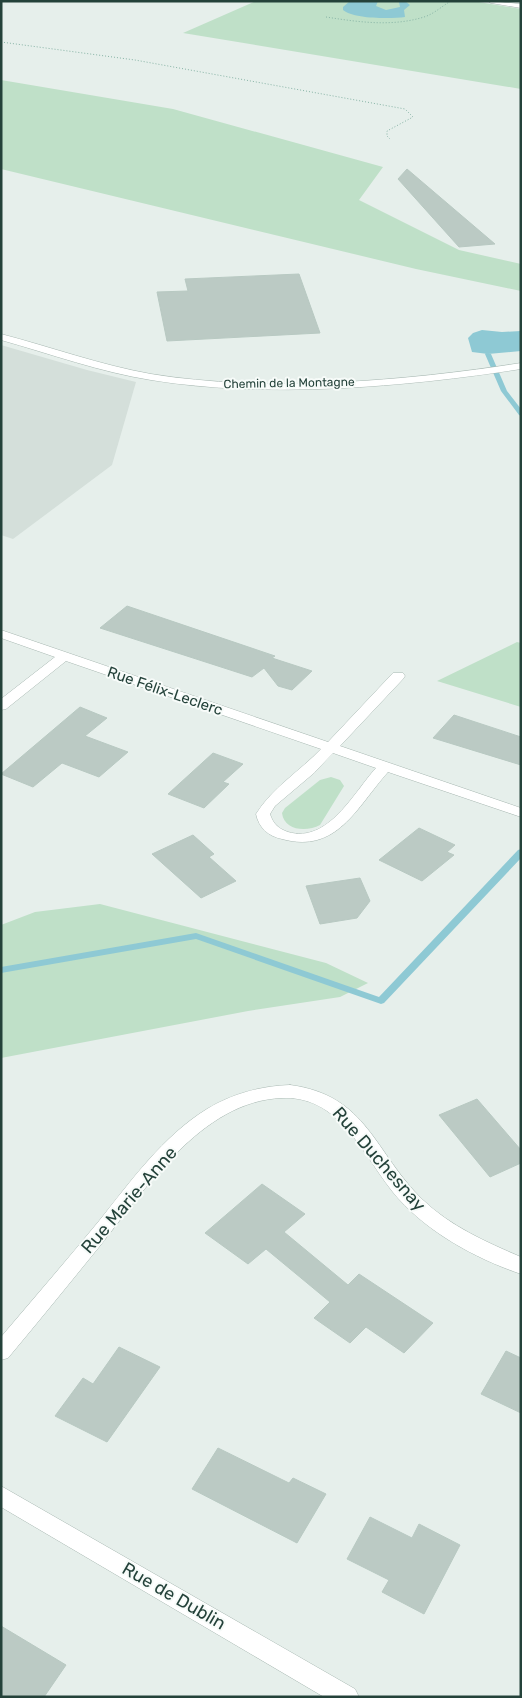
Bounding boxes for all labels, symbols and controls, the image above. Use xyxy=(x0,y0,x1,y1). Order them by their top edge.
street label: Chemin de la Montagne xyxy=(223,375,355,391)
street label: Rue Félix-Leclerc xyxy=(105,663,225,719)
street label: Rue Duchesnay xyxy=(328,1102,430,1216)
street label: Rue Marie-Anne xyxy=(76,1142,182,1258)
street label: Rue de Dublin xyxy=(118,1557,230,1635)

